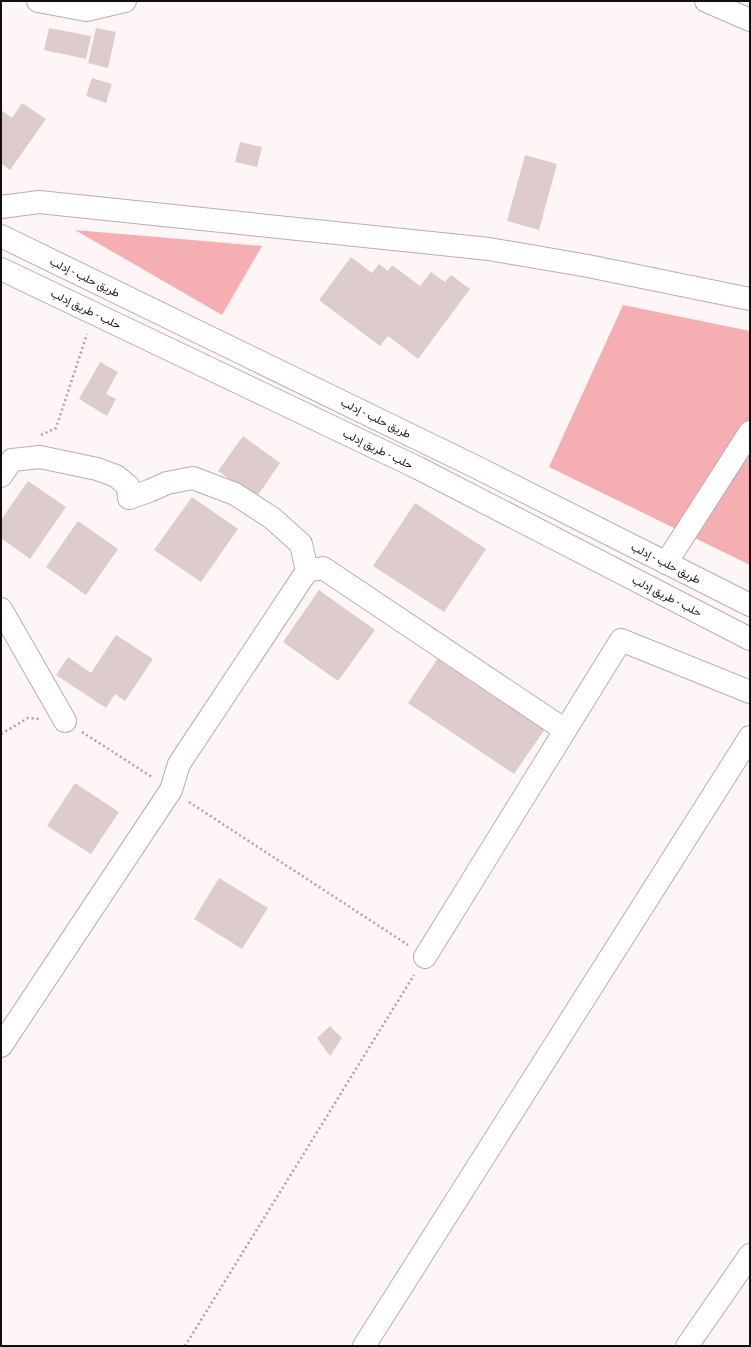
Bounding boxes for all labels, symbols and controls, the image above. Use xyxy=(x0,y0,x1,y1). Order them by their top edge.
street label: طريق حلب - إدلب xyxy=(48,255,122,300)
street label: حلب - طريق إدلب xyxy=(49,287,123,332)
street label: طريق حلب - إدلب xyxy=(339,396,413,441)
street label: حلب - طريق إدلب xyxy=(341,427,415,472)
street label: طريق حلب - إدلب xyxy=(629,540,703,587)
street label: حلب - طريق إدلب xyxy=(630,573,704,620)

